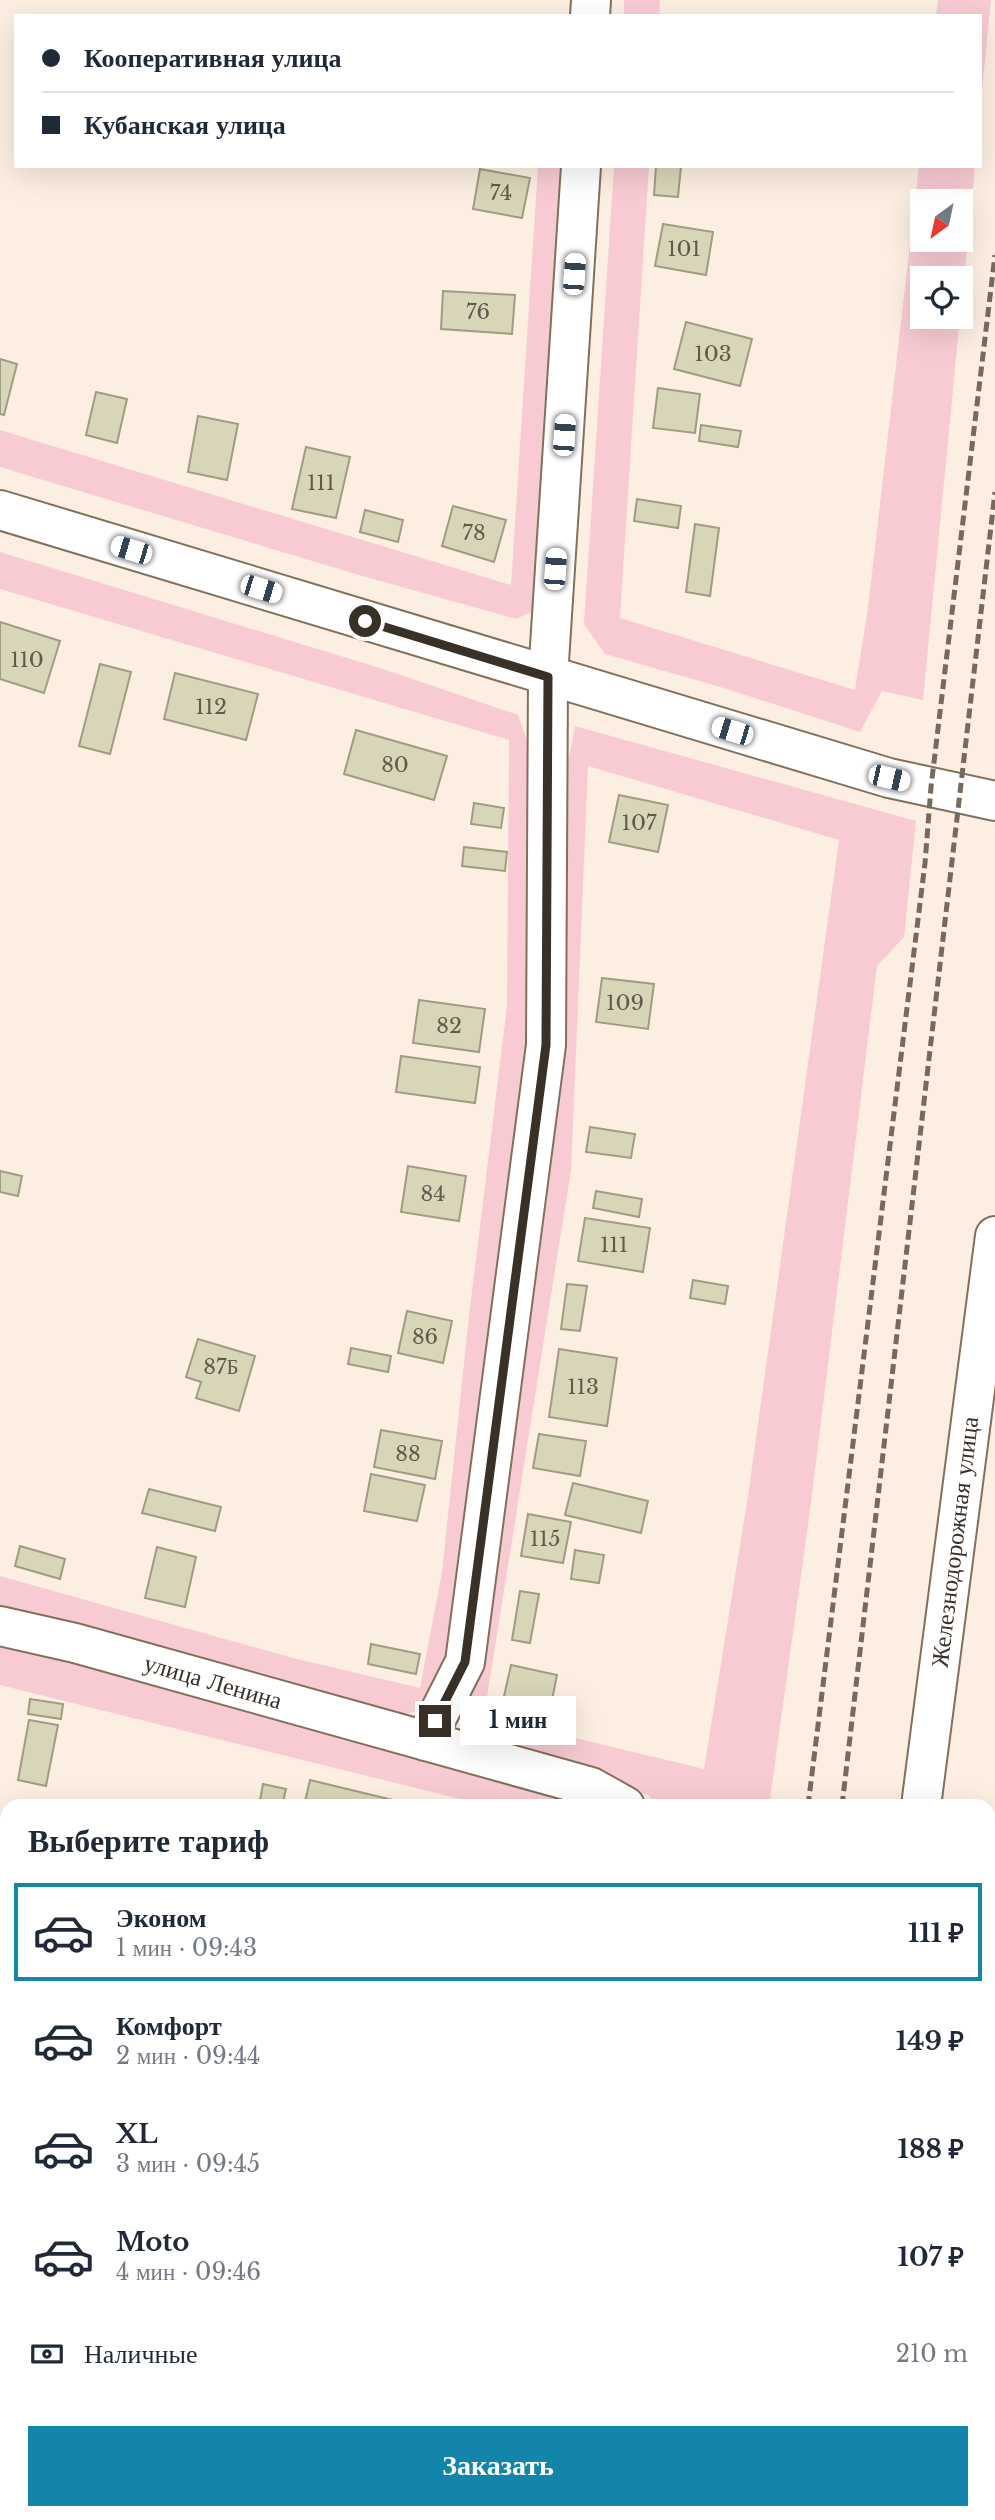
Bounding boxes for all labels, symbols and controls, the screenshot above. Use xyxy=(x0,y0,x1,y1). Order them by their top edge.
text: Кооперативная улица xyxy=(84,42,342,74)
text: Кубанская улица xyxy=(84,109,286,141)
house number: 74 xyxy=(490,180,512,206)
north arrow xyxy=(910,189,973,252)
map controls xyxy=(910,189,973,329)
house number: 101 xyxy=(667,236,701,262)
car xyxy=(563,252,586,296)
button: locate xyxy=(910,266,973,329)
house number: 76 xyxy=(466,299,490,325)
house number: 103 xyxy=(694,341,732,367)
car xyxy=(553,413,576,457)
house number: 111 xyxy=(307,470,335,496)
house number: 78 xyxy=(462,520,486,546)
car xyxy=(108,534,155,566)
car xyxy=(544,547,567,591)
car xyxy=(238,573,285,605)
route start xyxy=(349,605,381,637)
house number: 110 xyxy=(10,647,44,673)
house number: 112 xyxy=(195,694,227,720)
car xyxy=(709,715,756,747)
house number: 80 xyxy=(381,752,409,778)
car xyxy=(867,763,912,793)
house number: 107 xyxy=(622,810,657,836)
house number: 109 xyxy=(606,990,644,1016)
house number: 82 xyxy=(436,1013,462,1039)
house number: 84 xyxy=(420,1181,446,1207)
house number: 111 xyxy=(600,1232,628,1258)
house number: 86 xyxy=(412,1324,438,1350)
house number: 87Б xyxy=(203,1354,239,1380)
house number: 113 xyxy=(567,1374,599,1400)
street label: Железнодорожная улица xyxy=(925,1415,984,1669)
house number: 88 xyxy=(395,1441,421,1467)
house number: 115 xyxy=(530,1526,560,1552)
street label: улица Ленина xyxy=(141,1648,286,1715)
callout: 1 мин xyxy=(460,1696,575,1746)
route end xyxy=(419,1705,451,1737)
text: 1 мин xyxy=(489,1706,547,1734)
text: Выберите тариф xyxy=(28,1821,269,1861)
icon: car xyxy=(32,1901,95,1964)
text: Эконом xyxy=(116,1902,206,1934)
text: 111 ₽ xyxy=(908,1917,964,1949)
text: 1 мин · 09:43 xyxy=(116,1934,257,1962)
icon: car xyxy=(32,2009,95,2072)
text: Комфорт xyxy=(116,2010,222,2042)
text: 149 ₽ xyxy=(896,2025,964,2057)
text: 2 мин · 09:44 xyxy=(116,2042,260,2070)
icon: car xyxy=(32,2117,95,2180)
text: XL xyxy=(116,2118,158,2150)
text: 188 ₽ xyxy=(898,2133,964,2165)
text: 3 мин · 09:45 xyxy=(116,2150,260,2178)
icon: car xyxy=(32,2225,95,2288)
text: Moto xyxy=(116,2226,189,2258)
text: 107 ₽ xyxy=(898,2241,964,2273)
text: 4 мин · 09:46 xyxy=(116,2258,261,2286)
icon: cash xyxy=(28,2335,66,2373)
text: Наличные xyxy=(84,2338,197,2370)
text: 210 m xyxy=(896,2340,968,2368)
button: Заказать xyxy=(28,2426,968,2506)

